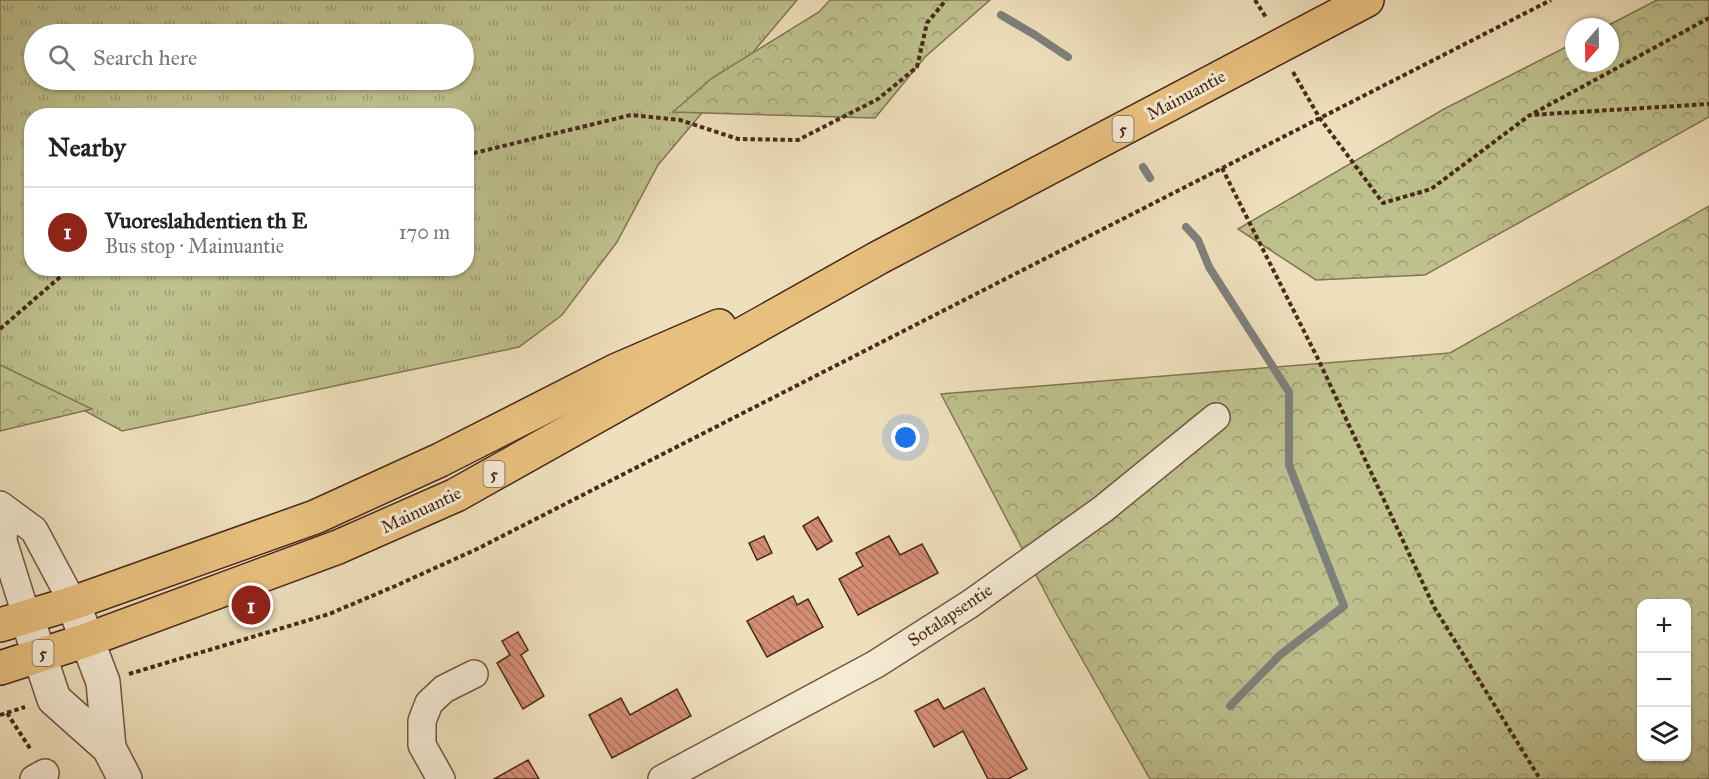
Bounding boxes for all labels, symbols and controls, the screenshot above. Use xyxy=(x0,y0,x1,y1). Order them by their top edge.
north arrow xyxy=(1565,18,1619,72)
search box xyxy=(24,24,474,90)
icon: search xyxy=(45,41,78,74)
text: Search here xyxy=(93,44,197,71)
street label: Mainuantie xyxy=(1143,65,1229,125)
road number: 5 xyxy=(1112,116,1134,142)
text: Nearby xyxy=(48,131,126,163)
text: Vuoreslahdentien th E xyxy=(105,207,307,234)
text: 1 xyxy=(64,220,71,244)
text: 170 m xyxy=(399,220,450,244)
text: Bus stop · Mainuantie xyxy=(105,234,284,258)
your location xyxy=(891,423,920,452)
road number: 5 xyxy=(484,461,504,487)
street label: Mainuantie xyxy=(377,482,465,538)
street label: Sotalapsentie xyxy=(903,579,997,651)
pin: 1 xyxy=(232,582,270,628)
map controls xyxy=(1637,599,1691,761)
button: + xyxy=(1637,599,1691,653)
road number: 5 xyxy=(32,640,54,666)
button: − xyxy=(1637,653,1691,707)
button: layers xyxy=(1637,707,1691,761)

